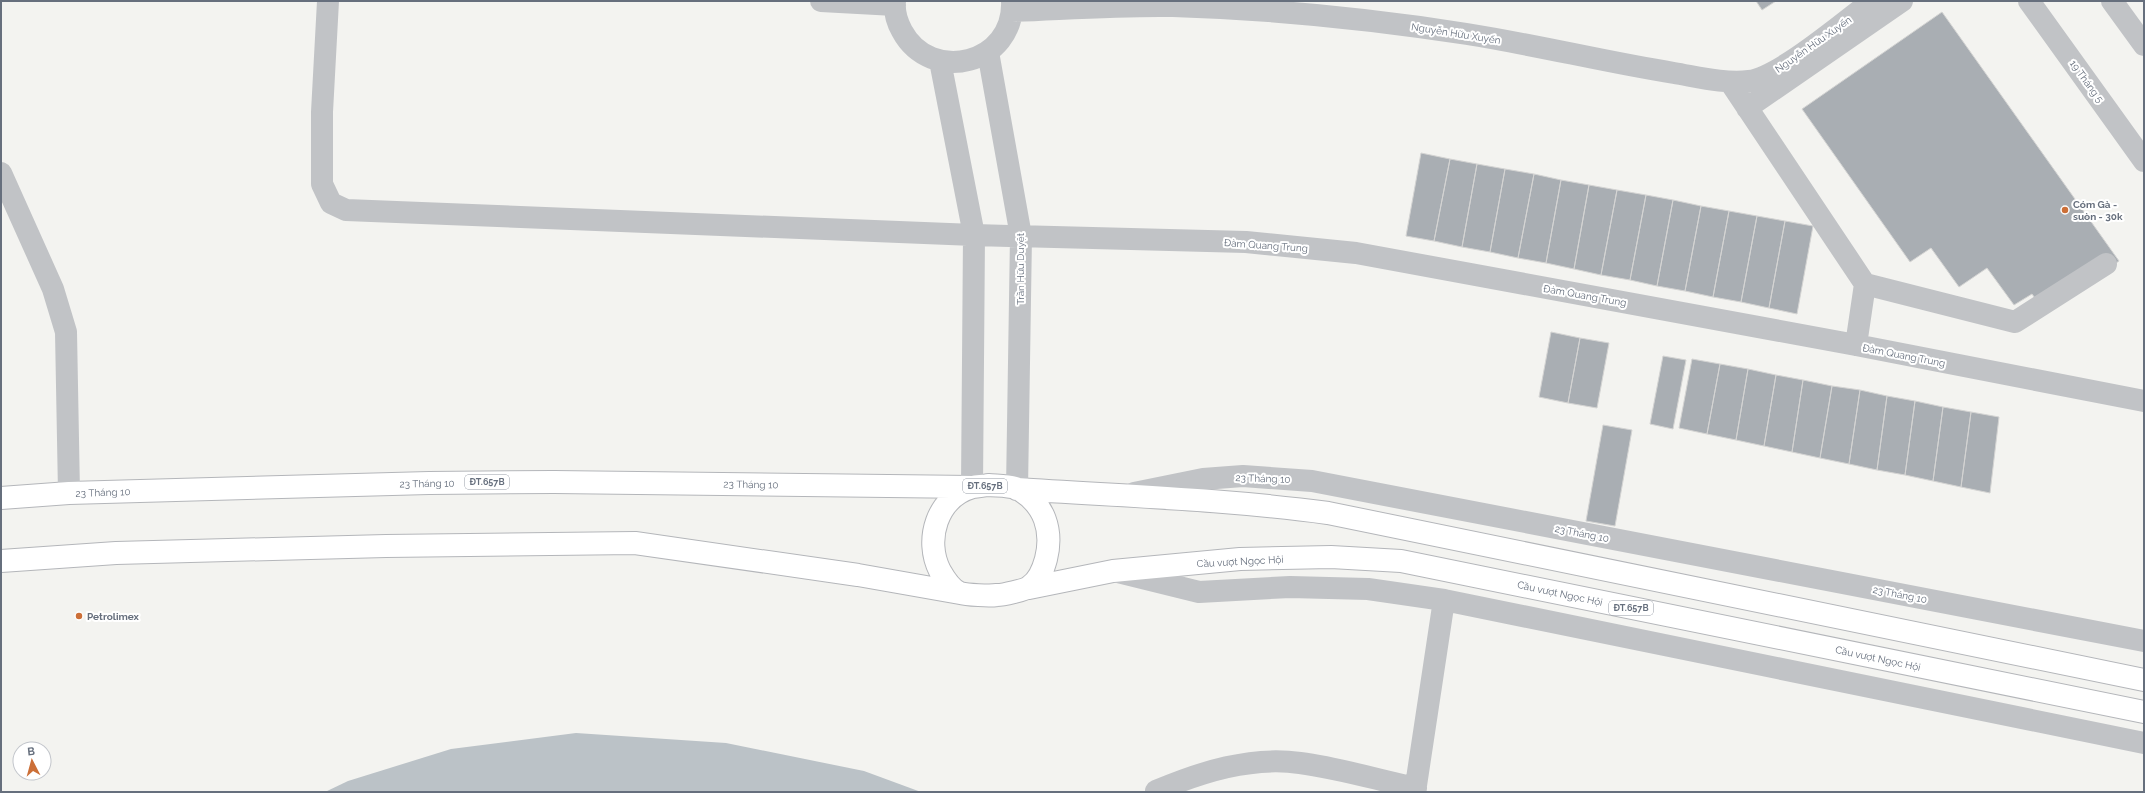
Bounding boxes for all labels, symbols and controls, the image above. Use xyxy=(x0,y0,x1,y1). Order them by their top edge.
street label: Nguyễn Hữu Xuyến xyxy=(1773,14,1854,75)
street label: Nguyễn Hữu Xuyến xyxy=(1410,21,1502,46)
street label: 19 Tháng 5 xyxy=(2068,58,2106,105)
place label: Cóm Gà - suòn - 30k xyxy=(2073,199,2123,222)
marker: Cóm Gà - suòn - 30k xyxy=(2060,205,2070,215)
street label: Trần Hữu Duyệt xyxy=(1015,232,1026,305)
street label: Đàm Quang Trung xyxy=(1224,237,1308,254)
street label: Đàm Quang Trung xyxy=(1543,283,1627,308)
street label: Đàm Quang Trung xyxy=(1862,342,1946,369)
street label: 23 Tháng 10 xyxy=(1235,472,1291,485)
road number: ĐT.657B xyxy=(465,475,509,489)
street label: 23 Tháng 10 xyxy=(399,478,455,489)
street label: 23 Tháng 10 xyxy=(723,479,779,490)
road number: ĐT.657B xyxy=(963,479,1007,493)
street label: 23 Tháng 10 xyxy=(75,486,131,499)
street label: 23 Tháng 10 xyxy=(1554,523,1610,544)
street label: Cầu vượt Ngọc Hội xyxy=(1196,554,1284,569)
street label: Cầu vượt Ngọc Hội xyxy=(1516,579,1604,608)
street label: 23 Tháng 10 xyxy=(1872,584,1928,605)
road number: ĐT.657B xyxy=(1609,601,1653,615)
marker: Petrolimex xyxy=(74,611,84,621)
place label: Petrolimex xyxy=(87,611,140,622)
street label: Cầu vượt Ngọc Hội xyxy=(1834,644,1922,673)
north arrow xyxy=(12,741,52,781)
text: B xyxy=(27,745,36,758)

